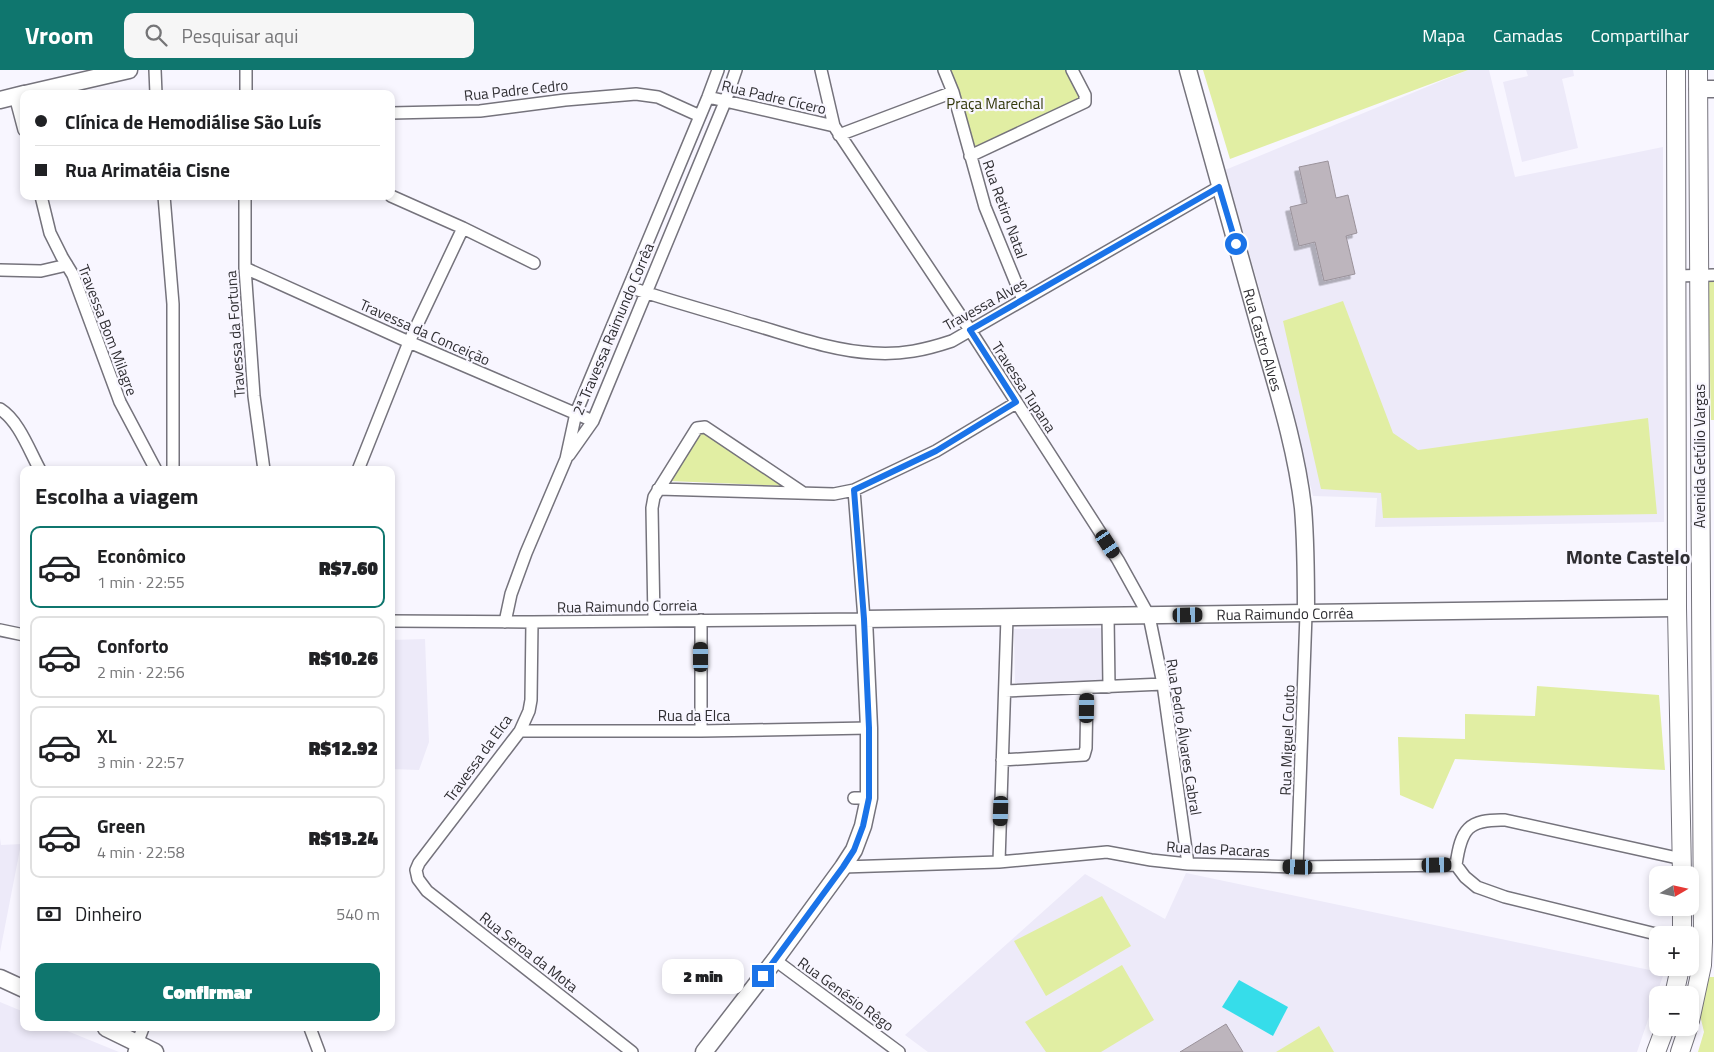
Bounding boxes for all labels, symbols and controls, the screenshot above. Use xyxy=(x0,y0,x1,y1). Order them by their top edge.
search box xyxy=(124,13,474,58)
text: Vroom xyxy=(25,17,94,53)
icon: search xyxy=(142,21,170,49)
text: Pesquisar aqui xyxy=(182,21,298,50)
text: Mapa xyxy=(1422,22,1465,49)
text: Camadas xyxy=(1493,22,1563,49)
text: Compartilhar xyxy=(1591,22,1689,49)
street label: Rua Padre Cedro xyxy=(463,73,569,107)
street label: Rua Padre Cícero xyxy=(719,74,829,120)
park label: Praça Marechal xyxy=(946,92,1044,115)
text: Clínica de Hemodiálise São Luís xyxy=(65,107,322,136)
text: Rua Arimatéia Cisne xyxy=(65,155,230,184)
street label: Rua Retiro Natal xyxy=(977,157,1033,261)
route start xyxy=(1225,233,1247,255)
street label: 2ª Travessa Raimundo Corrêa xyxy=(566,239,660,419)
street label: Travessa Bom Milagre xyxy=(72,261,144,399)
street label: Travessa da Fortuna xyxy=(219,269,251,398)
street label: Travessa Alves xyxy=(939,271,1031,337)
street label: Rua Castro Alves xyxy=(1238,285,1289,394)
street label: Travessa da Conceição xyxy=(356,293,494,371)
street label: Travessa Tupana xyxy=(986,337,1062,437)
street label: Avenida Getúlio Vargas xyxy=(1688,384,1711,528)
text: Escolha a viagem xyxy=(35,479,199,513)
car xyxy=(1093,527,1122,561)
text: Econômico xyxy=(97,541,186,570)
district label: Monte Castelo xyxy=(1566,541,1690,572)
icon: car xyxy=(37,545,82,590)
text: R$7.60 xyxy=(319,553,378,582)
text: 1 min · 22:55 xyxy=(97,570,185,594)
street label: Rua Raimundo Correia xyxy=(557,593,698,619)
street label: Rua Raimundo Corrêa xyxy=(1216,601,1354,626)
car xyxy=(1172,607,1203,623)
text: Conforto xyxy=(97,631,169,660)
icon: car xyxy=(37,635,82,680)
car xyxy=(693,642,708,672)
text: R$10.26 xyxy=(309,643,378,672)
street label: Rua Pedro Álvares Cabral xyxy=(1160,657,1208,817)
text: 2 min · 22:56 xyxy=(97,660,185,684)
street label: Rua Miguel Couto xyxy=(1274,684,1300,796)
car xyxy=(1079,693,1094,723)
street label: Rua da Elca xyxy=(658,704,731,727)
street label: Travessa da Elca xyxy=(438,709,518,807)
text: XL xyxy=(97,721,117,750)
icon: car xyxy=(37,725,82,770)
text: R$12.92 xyxy=(309,733,378,762)
text: 3 min · 22:57 xyxy=(97,750,185,774)
car xyxy=(992,796,1009,826)
text: Green xyxy=(97,811,146,840)
icon: car xyxy=(37,815,82,860)
text: R$13.24 xyxy=(309,823,378,852)
street label: Rua das Pacaras xyxy=(1166,835,1270,863)
text: 4 min · 22:58 xyxy=(97,840,185,864)
car xyxy=(1421,857,1452,873)
car xyxy=(1282,859,1313,875)
north arrow xyxy=(1649,866,1699,916)
map controls xyxy=(1649,866,1699,1036)
text: Dinheiro xyxy=(75,899,142,928)
icon: cash xyxy=(35,900,63,928)
text: 540 m xyxy=(336,902,380,926)
street label: Rua Seroa da Mota xyxy=(475,906,583,998)
button: + xyxy=(1649,926,1699,976)
street label: Rua Genésio Rêgo xyxy=(793,951,899,1037)
callout: 2 min xyxy=(663,958,746,994)
button: Confirmar xyxy=(35,963,380,1021)
text: 2 min xyxy=(683,964,723,988)
route end xyxy=(752,965,774,987)
button: − xyxy=(1649,986,1699,1036)

